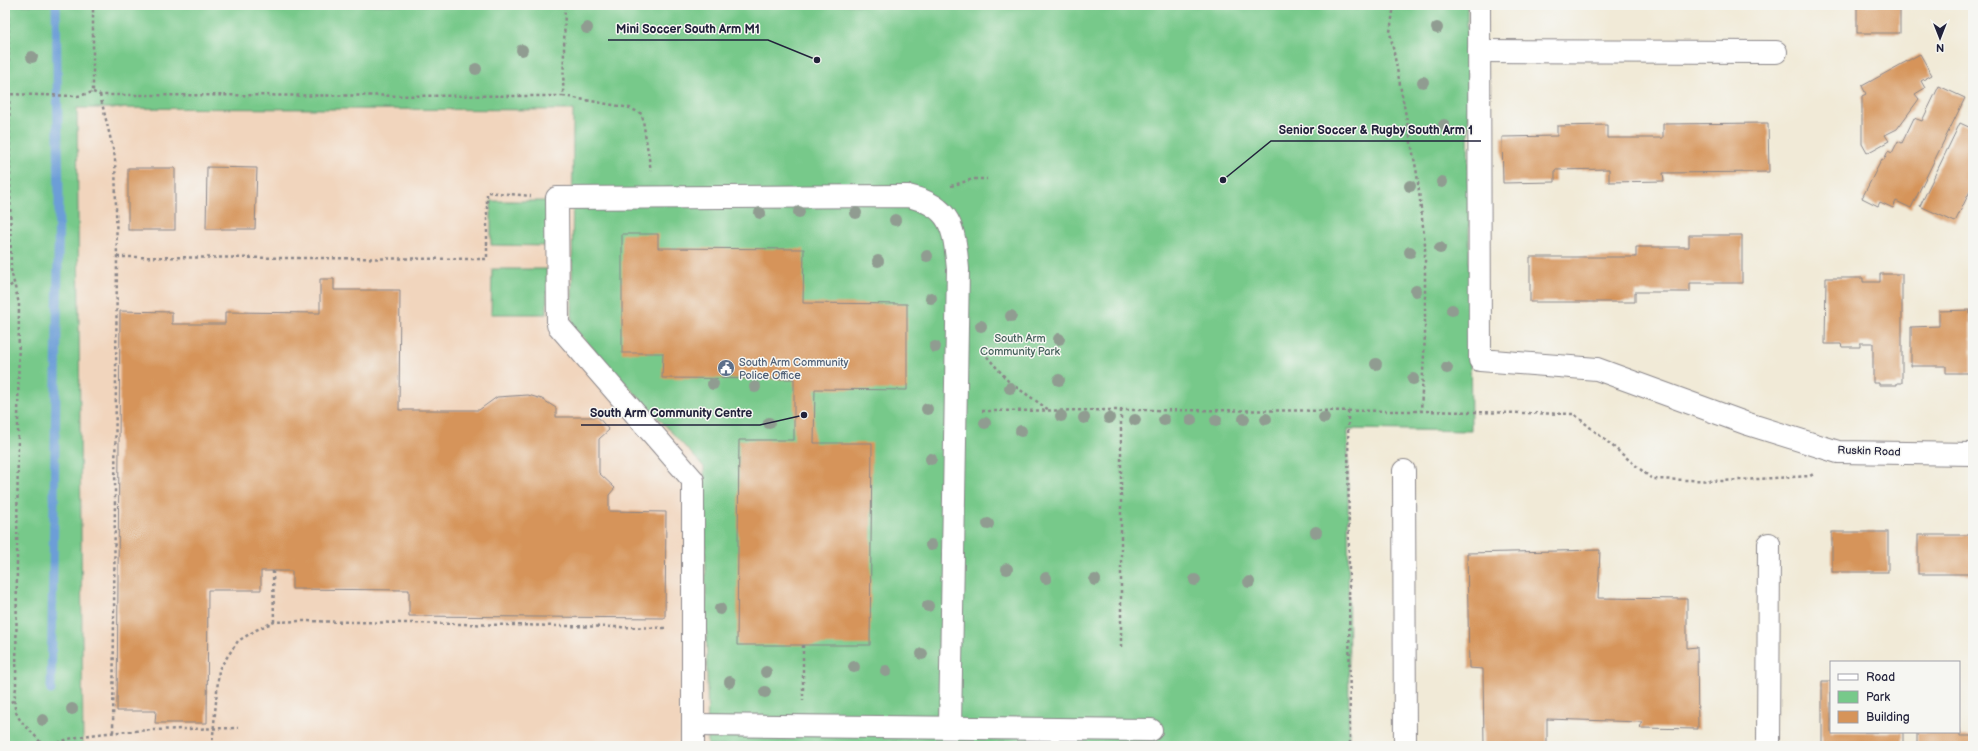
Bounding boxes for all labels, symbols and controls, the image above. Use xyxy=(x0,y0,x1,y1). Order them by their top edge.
callout: Mini Soccer South Arm M1 xyxy=(608,16,768,40)
north arrow xyxy=(1920,18,1960,58)
text: Mini Soccer South Arm M1 xyxy=(616,22,760,37)
text: N xyxy=(1936,41,1944,54)
callout: Senior Soccer & Rugby South Arm 1 xyxy=(1271,117,1481,141)
text: Senior Soccer & Rugby South Arm 1 xyxy=(1279,123,1473,138)
park label: South Arm Community Park xyxy=(980,332,1060,358)
place label: South Arm Community Police Office xyxy=(739,356,849,382)
public building icon: South Arm Community Police Office xyxy=(716,358,736,378)
callout: South Arm Community Centre xyxy=(581,401,760,425)
text: South Arm Community Centre xyxy=(590,406,752,421)
street label: Ruskin Road xyxy=(1837,443,1901,459)
legend xyxy=(1830,661,1960,733)
text: Road xyxy=(1866,670,1895,685)
text: Park xyxy=(1866,690,1890,705)
text: Building xyxy=(1866,710,1910,725)

